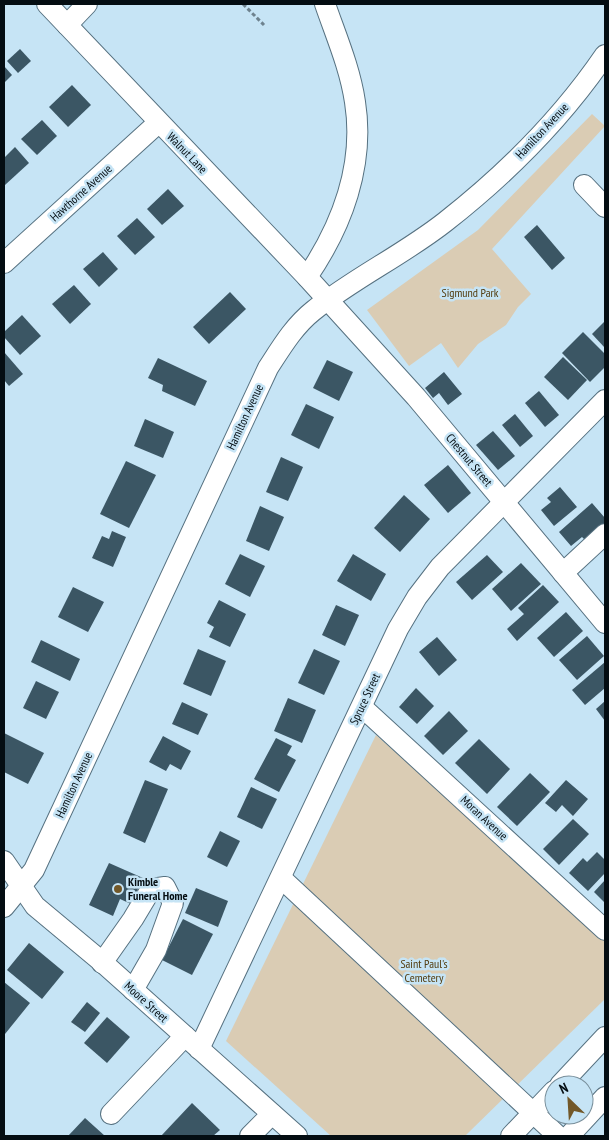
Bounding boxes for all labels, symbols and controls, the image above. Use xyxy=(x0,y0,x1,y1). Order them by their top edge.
street label: Hamilton Avenue xyxy=(512,100,571,162)
street label: Walnut Lane xyxy=(164,129,211,176)
street label: Hawthorne Avenue xyxy=(47,161,115,224)
park label: Sigmund Park xyxy=(442,285,499,300)
street label: Hamilton Avenue xyxy=(223,382,266,452)
street label: Chestnut Street xyxy=(443,430,496,490)
street label: Spruce Street xyxy=(346,670,383,727)
street label: Hamilton Avenue xyxy=(52,750,95,820)
street label: Moran Avenue xyxy=(458,792,511,843)
place label: Kimble Funeral Home xyxy=(128,874,188,903)
marker: Kimble Funeral Home xyxy=(112,883,124,895)
park label: Saint Paul's Cemetery xyxy=(400,956,448,985)
street label: Moore Street xyxy=(121,978,172,1026)
north arrow xyxy=(544,1075,594,1125)
text: N xyxy=(556,1078,571,1098)

